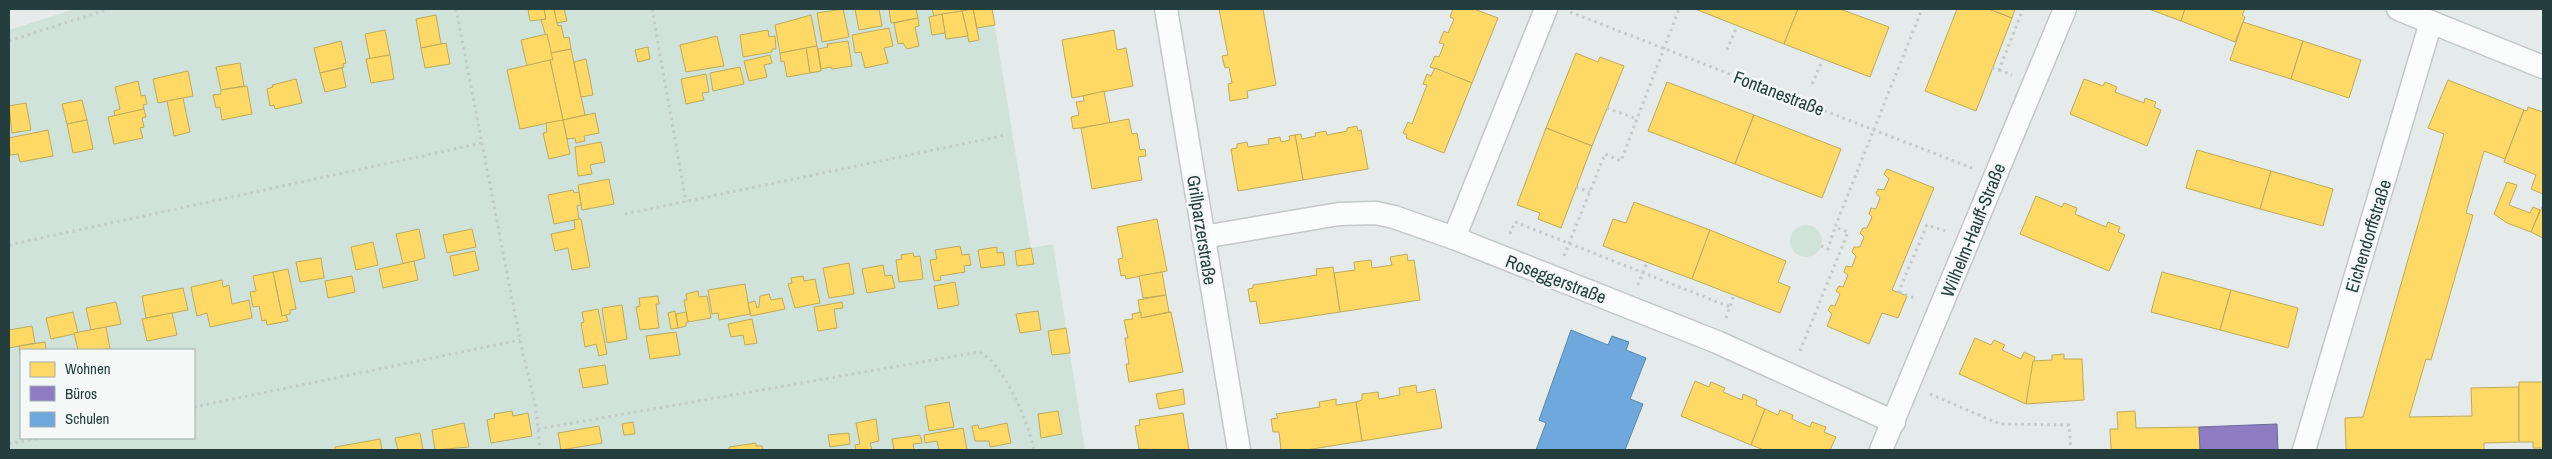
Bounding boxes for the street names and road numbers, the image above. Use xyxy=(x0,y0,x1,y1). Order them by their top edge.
street label: Fontanestraße xyxy=(1730,64,1828,122)
street label: Wilhelm-Hauff-Straße xyxy=(1935,159,2011,301)
street label: Grillparzerstraße xyxy=(1181,173,1223,287)
street label: Eichendorffstraße xyxy=(2339,176,2397,296)
street label: Roseggerstraße xyxy=(1502,248,1610,310)

